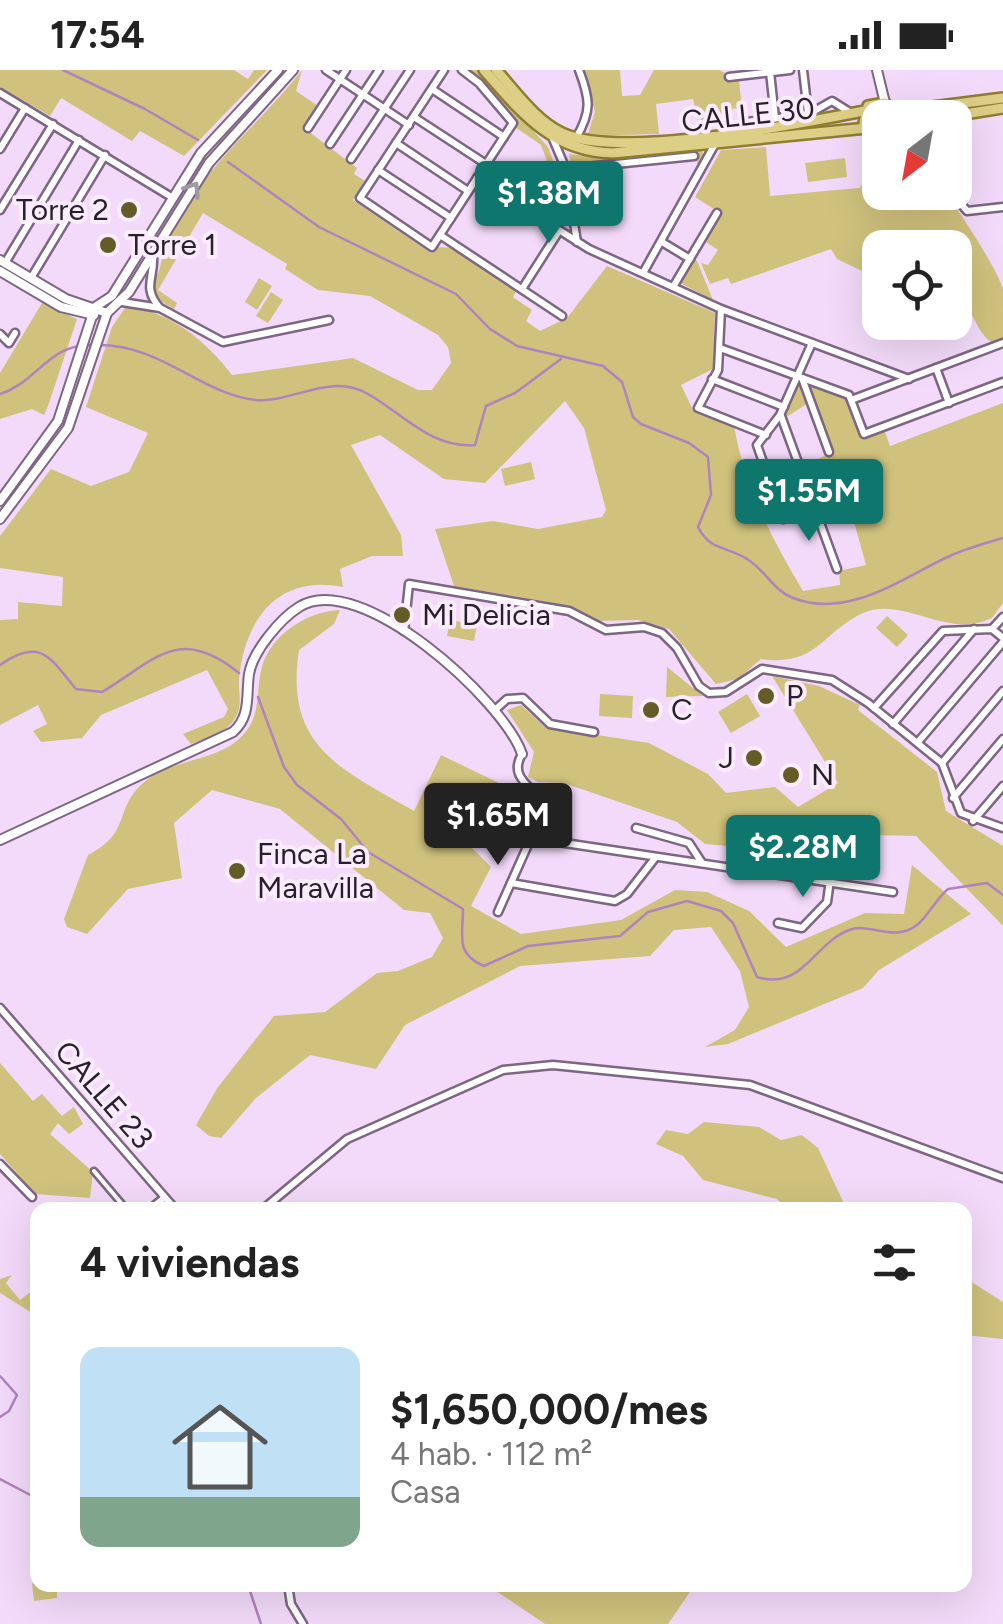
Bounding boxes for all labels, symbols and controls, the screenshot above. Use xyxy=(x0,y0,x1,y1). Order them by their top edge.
text: 17:54 xyxy=(50,12,145,58)
street label: CALLE 30 xyxy=(679,89,816,140)
north arrow xyxy=(862,100,972,210)
map controls xyxy=(862,100,972,340)
pin: $1.38M xyxy=(468,161,630,246)
text: $1.38M xyxy=(497,174,601,212)
one-way arrow xyxy=(180,181,199,199)
place label: Torre 2 xyxy=(16,191,109,228)
marker: Torre 2 xyxy=(118,199,140,221)
place label: Torre 1 xyxy=(128,226,217,263)
button: locate xyxy=(862,230,972,340)
marker: Torre 1 xyxy=(97,234,119,256)
pin: $1.55M xyxy=(728,459,890,544)
text: $1.55M xyxy=(757,472,861,510)
place label: Mi Delicia xyxy=(422,596,551,633)
marker: Mi Delicia xyxy=(391,604,413,626)
place label: P xyxy=(786,677,803,714)
marker: P xyxy=(755,685,777,707)
place label: C xyxy=(671,691,693,728)
marker: C xyxy=(640,699,662,721)
place label: J xyxy=(719,739,734,776)
marker: J xyxy=(743,747,765,769)
place label: N xyxy=(811,756,834,793)
marker: N xyxy=(780,764,802,786)
pin: $1.65M xyxy=(417,783,579,868)
text: $1.65M xyxy=(446,796,550,834)
pin: $2.28M xyxy=(722,815,884,900)
text: $2.28M xyxy=(748,828,858,866)
place label: Finca La Maravilla xyxy=(257,835,374,906)
marker: Finca La Maravilla xyxy=(226,860,248,882)
street label: CALLE 23 xyxy=(47,1033,161,1156)
icon: filters xyxy=(867,1235,922,1290)
text: 4 viviendas xyxy=(80,1237,299,1288)
text: $1,650,000/mes xyxy=(390,1384,708,1435)
icon: home xyxy=(160,1387,280,1507)
text: 4 hab. · 112 m² xyxy=(390,1435,592,1473)
text: Casa xyxy=(390,1473,461,1511)

